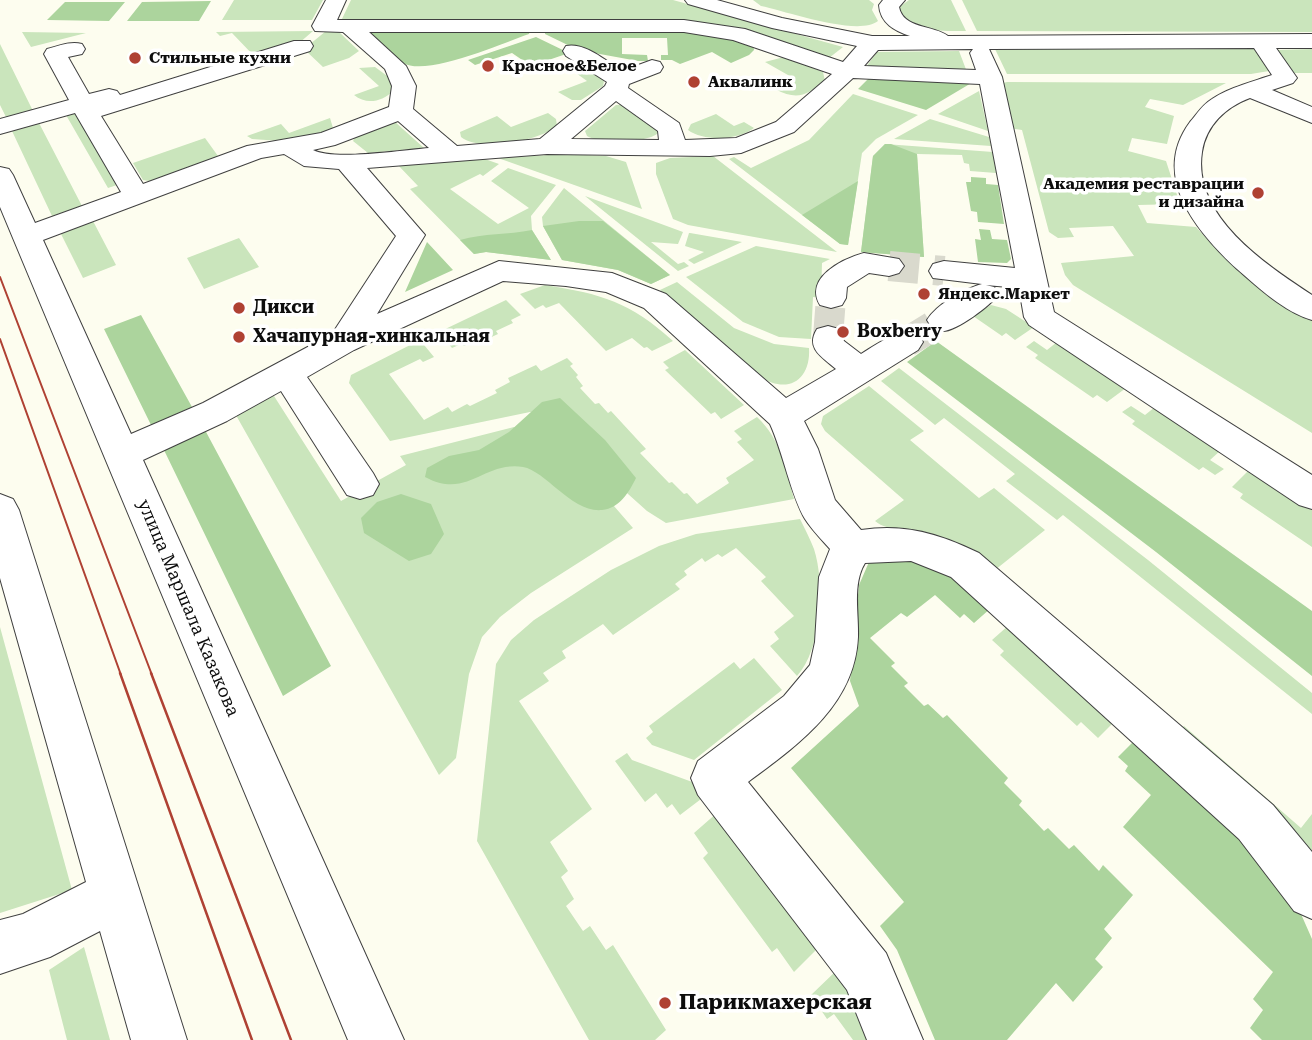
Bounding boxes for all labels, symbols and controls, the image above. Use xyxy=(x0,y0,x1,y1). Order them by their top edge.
place label: Стильные кухни xyxy=(149,48,291,68)
marker: Стильные кухни xyxy=(127,50,143,66)
place label: Красное&Белое xyxy=(502,56,637,76)
marker: Красное&Белое xyxy=(480,58,496,74)
place label: Аквалинк xyxy=(708,72,793,92)
marker: Аквалинк xyxy=(686,74,702,90)
place label: Академия реставрации и дизайна xyxy=(1043,174,1244,212)
marker: Академия реставрации и дизайна xyxy=(1250,185,1266,201)
place label: Яндекс.Маркет xyxy=(938,284,1070,304)
marker: Яндекс.Маркет xyxy=(916,286,932,302)
place label: Дикси xyxy=(253,297,314,319)
marker: Дикси xyxy=(231,300,247,316)
place label: Boxberry xyxy=(857,321,942,343)
marker: Boxberry xyxy=(835,324,851,340)
place label: Хачапурная-хинкальная xyxy=(253,326,490,348)
marker: Хачапурная-хинкальная xyxy=(231,329,247,345)
street label: улица Маршала Казакова xyxy=(132,496,244,720)
place label: Парикмахерская xyxy=(679,990,872,1016)
marker: Парикмахерская xyxy=(657,995,673,1011)

